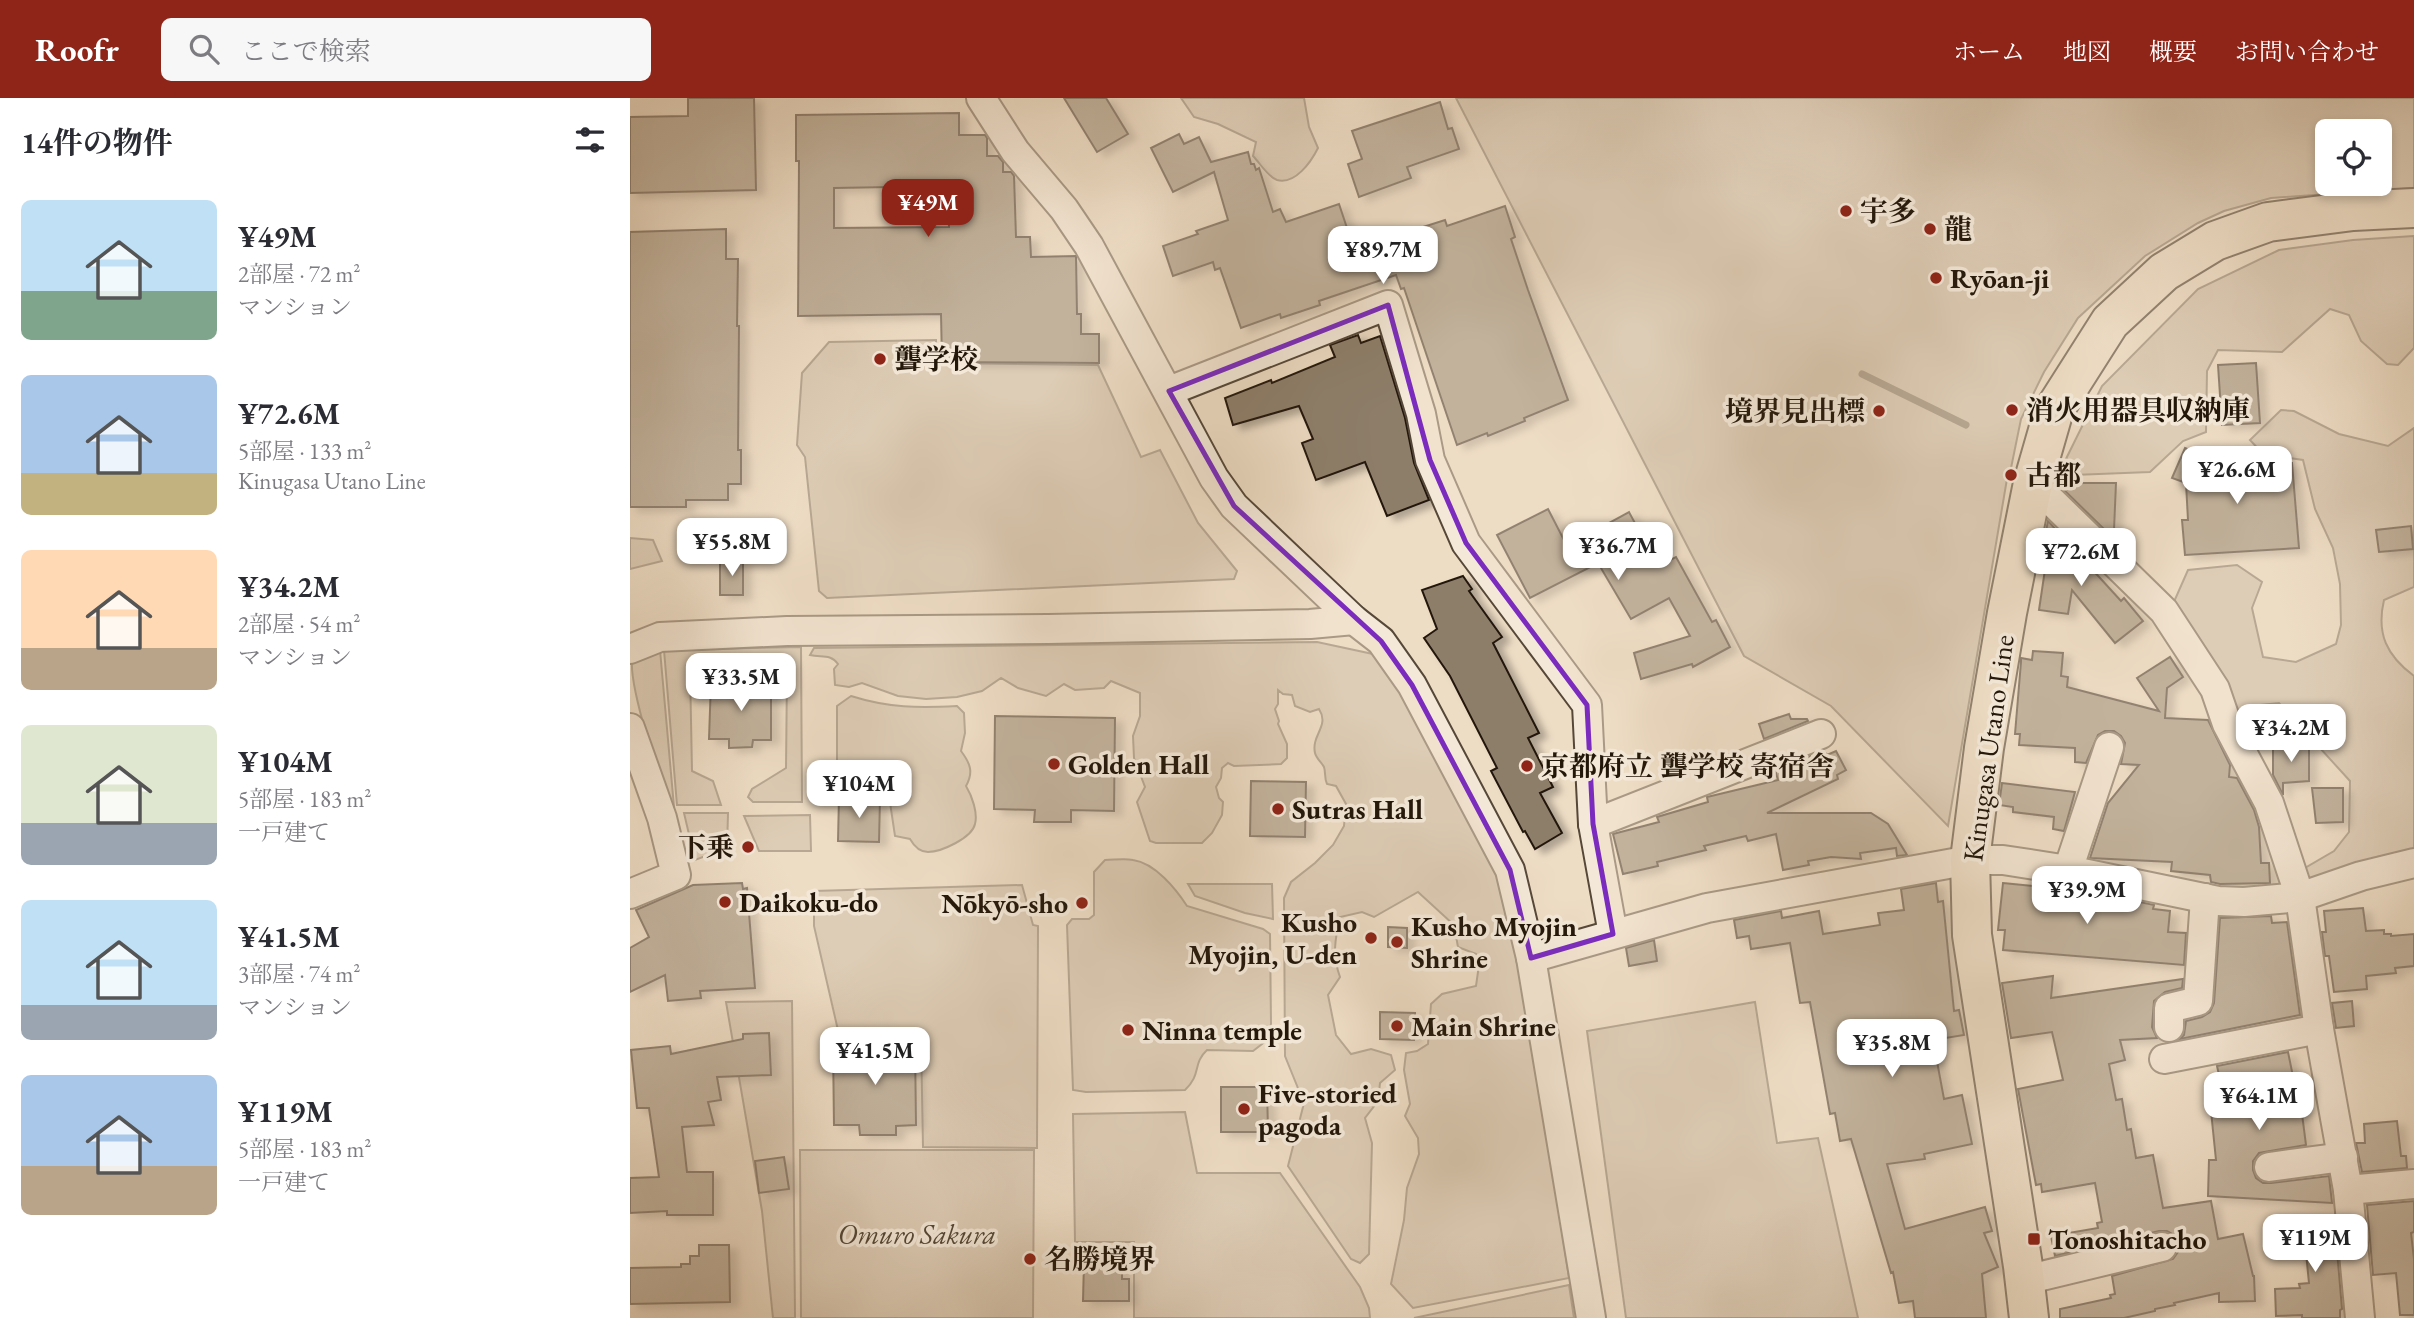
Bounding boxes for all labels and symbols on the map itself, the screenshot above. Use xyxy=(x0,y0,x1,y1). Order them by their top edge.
pin: ¥49M xyxy=(887,180,969,239)
place label: 宇多 xyxy=(1860,193,1916,229)
marker: 宇多 xyxy=(1838,203,1854,219)
place label: 龍 xyxy=(1944,211,1972,247)
marker: 龍 xyxy=(1922,221,1938,237)
pin: ¥89.7M xyxy=(1326,226,1440,286)
place label: Ryōan-ji xyxy=(1950,260,2049,296)
marker: Ryōan-ji xyxy=(1928,270,1944,286)
place label: 聾学校 xyxy=(894,341,978,377)
marker: 聾学校 xyxy=(872,351,888,367)
place label: 消火用器具収納庫 xyxy=(2026,392,2250,428)
place label: 境界見出標 xyxy=(1725,393,1865,429)
marker: 消火用器具収納庫 xyxy=(2004,402,2020,418)
marker: 境界見出標 xyxy=(1871,403,1887,419)
pin: ¥26.6M xyxy=(2180,446,2294,506)
place label: 古都 xyxy=(2025,457,2081,493)
marker: 古都 xyxy=(2003,467,2019,483)
pin: ¥55.8M xyxy=(675,518,789,578)
pin: ¥36.7M xyxy=(1561,522,1675,582)
pin: ¥72.6M xyxy=(2024,528,2138,588)
street label: Kinugasa Utano Line xyxy=(1954,632,2022,864)
pin: ¥33.5M xyxy=(684,654,798,713)
pin: ¥34.2M xyxy=(2234,704,2348,764)
place label: Golden Hall xyxy=(1068,746,1209,782)
place label: 京都府立 聾学校 寄宿舎 xyxy=(1541,748,1834,784)
marker: Golden Hall xyxy=(1046,756,1062,772)
marker: 京都府立 聾学校 寄宿舎 xyxy=(1519,758,1535,774)
pin: ¥104M xyxy=(810,760,908,820)
place label: Sutras Hall xyxy=(1292,791,1423,827)
marker: Sutras Hall xyxy=(1270,801,1286,817)
place label: 下乗 xyxy=(678,829,734,865)
marker: 下乗 xyxy=(740,839,756,855)
pin: ¥39.9M xyxy=(2030,866,2144,926)
place label: Daikoku-do xyxy=(739,884,878,920)
place label: Nōkyō-sho xyxy=(941,885,1068,921)
marker: Daikoku-do xyxy=(717,894,733,910)
marker: Nōkyō-sho xyxy=(1074,895,1090,911)
place label: Kusho Myojin, U-den xyxy=(1188,904,1357,972)
place label: Kusho Myojin Shrine xyxy=(1411,908,1577,976)
marker: Kusho Myojin, U-den xyxy=(1363,930,1379,946)
marker: Kusho Myojin Shrine xyxy=(1389,934,1405,950)
place label: Main Shrine xyxy=(1411,1008,1556,1044)
place label: Ninna temple xyxy=(1142,1012,1302,1048)
marker: Main Shrine xyxy=(1389,1018,1405,1034)
pin: ¥35.8M xyxy=(1835,1020,1949,1079)
marker: Ninna temple xyxy=(1120,1022,1136,1038)
pin: ¥41.5M xyxy=(818,1028,932,1087)
pin: ¥64.1M xyxy=(2202,1072,2316,1132)
place label: Five-storied pagoda xyxy=(1258,1075,1397,1143)
marker: Five-storied pagoda xyxy=(1236,1101,1252,1117)
pin: ¥119M xyxy=(2266,1214,2364,1274)
park label: Omuro Sakura xyxy=(838,1216,996,1252)
place label: Tonoshitacho xyxy=(2048,1221,2207,1257)
marker: Tonoshitacho xyxy=(2026,1231,2042,1247)
place label: 名勝境界 xyxy=(1044,1241,1156,1277)
marker: 名勝境界 xyxy=(1022,1251,1038,1267)

